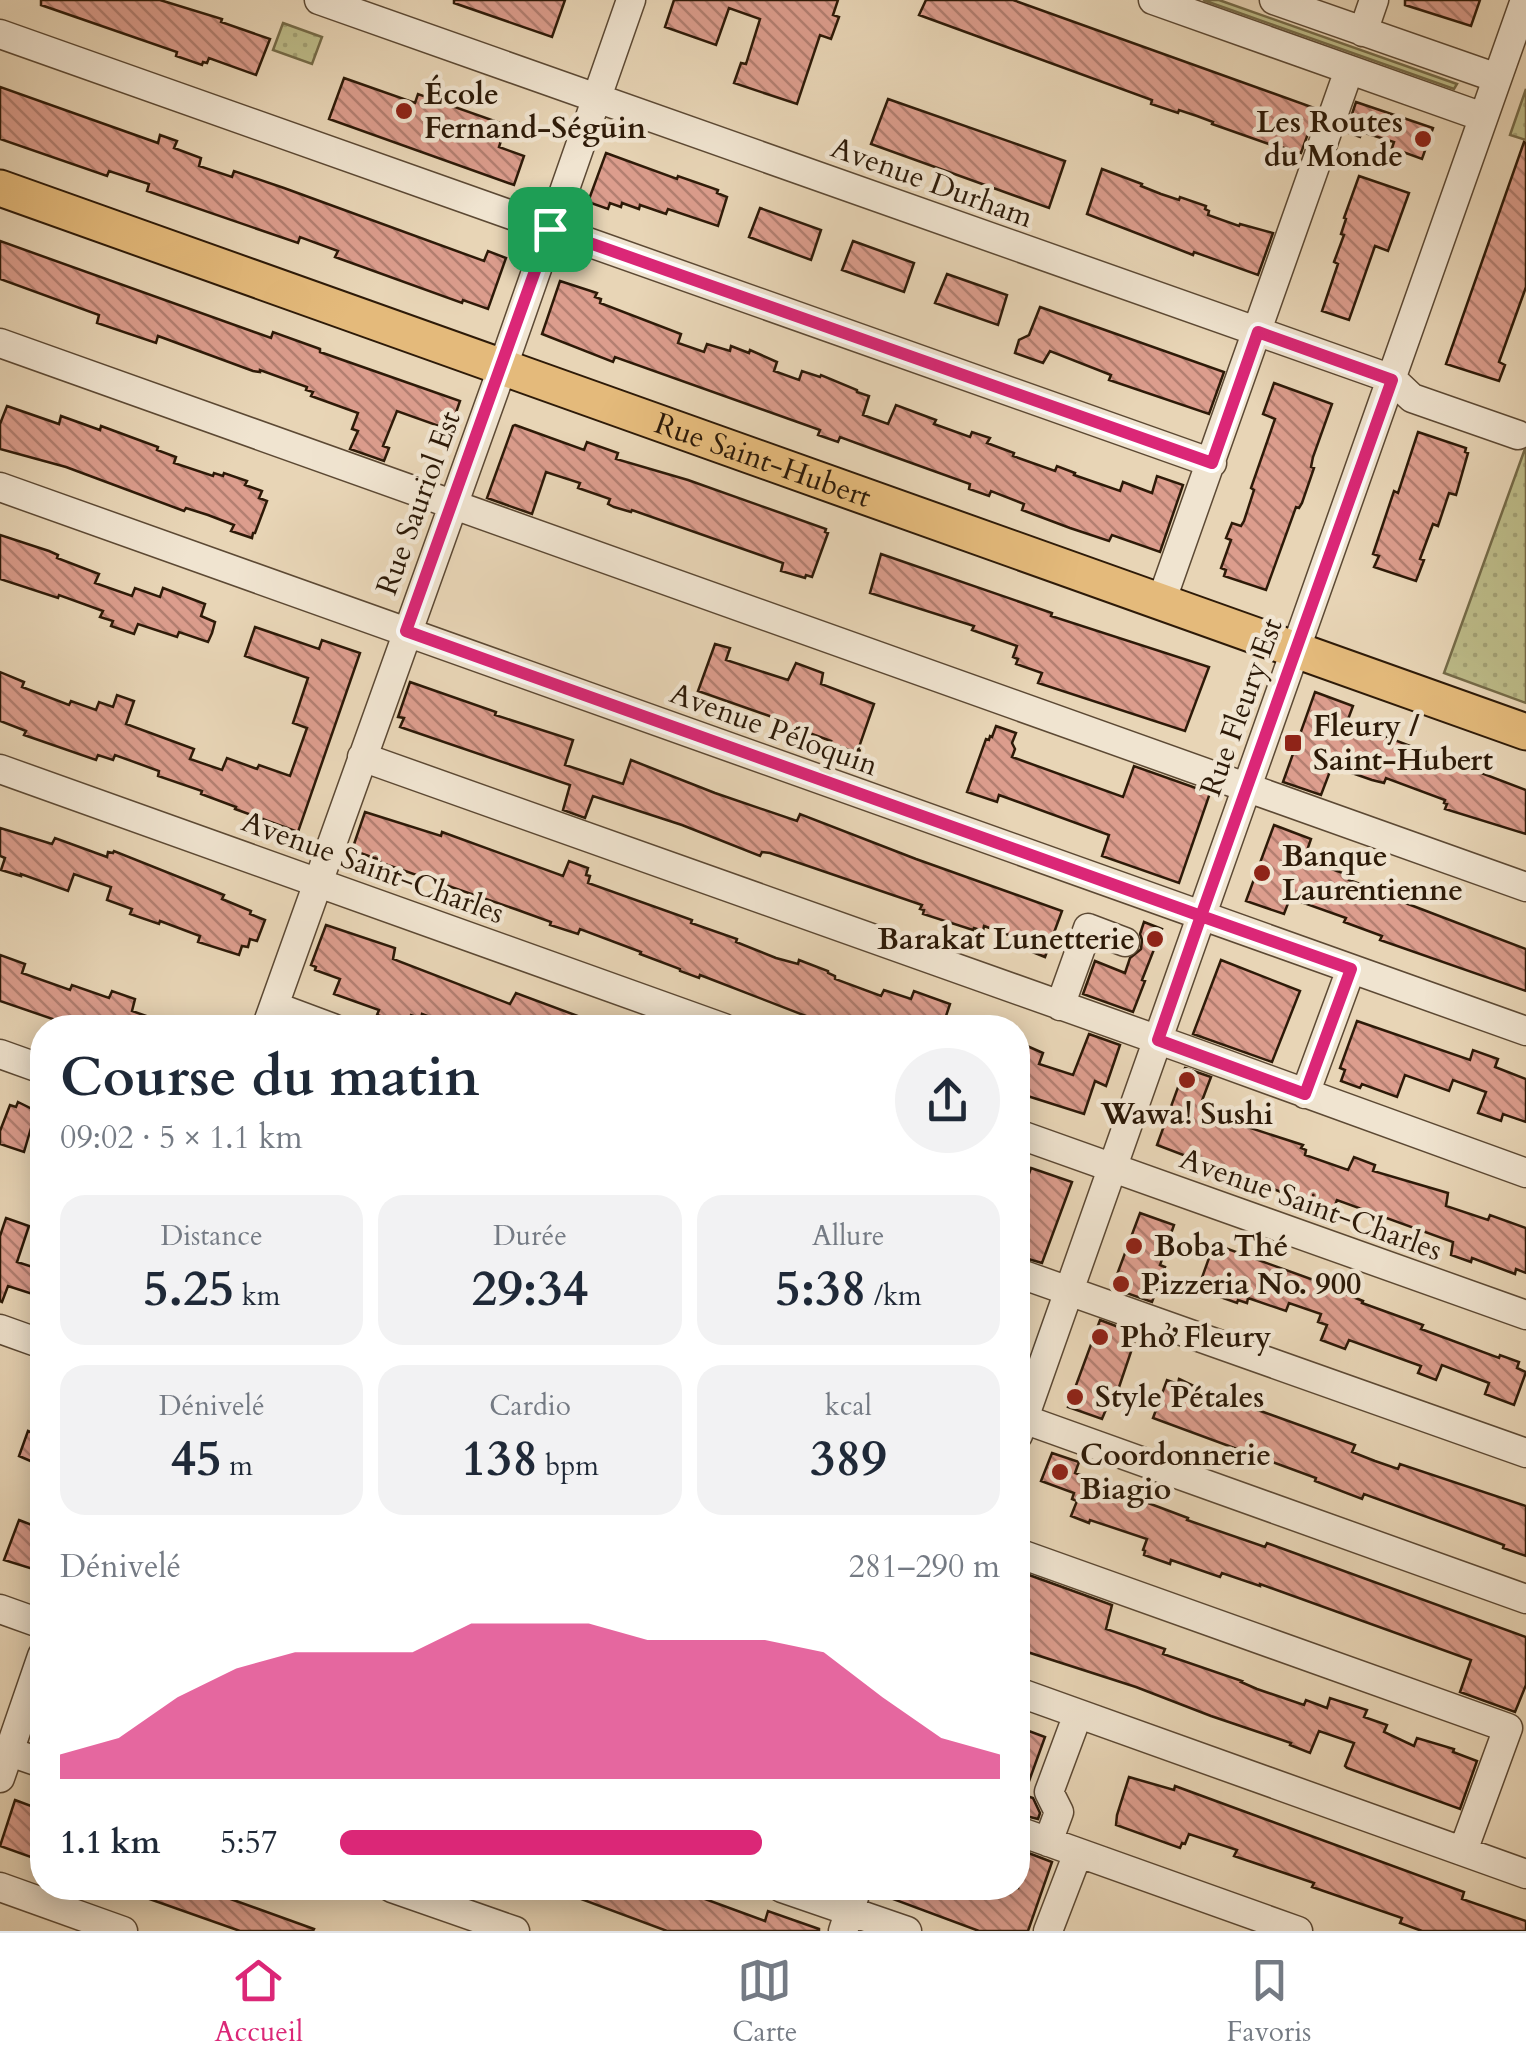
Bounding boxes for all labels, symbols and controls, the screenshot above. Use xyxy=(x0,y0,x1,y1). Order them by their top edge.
place label: École Fernand-Séguin xyxy=(424,74,646,149)
marker: École Fernand-Séguin xyxy=(393,100,415,122)
place label: Les Routes du Monde xyxy=(1256,102,1403,177)
street label: Avenue Durham xyxy=(825,127,1039,238)
marker: Les Routes du Monde xyxy=(1412,128,1434,150)
pin xyxy=(508,187,593,272)
icon: arrive xyxy=(523,202,578,257)
street label: Rue Saint-Hubert xyxy=(649,403,877,518)
street label: Rue Sauriol Est xyxy=(366,405,471,601)
street label: Rue Fleury Est xyxy=(1190,612,1293,802)
street label: Avenue Péloquin xyxy=(664,673,884,786)
place label: Fleury / Saint-Hubert xyxy=(1313,706,1493,781)
marker: Fleury / Saint-Hubert xyxy=(1282,732,1304,754)
street label: Avenue Saint-Charles xyxy=(236,801,510,934)
place label: Banque Laurentienne xyxy=(1282,836,1463,911)
marker: Banque Laurentienne xyxy=(1251,862,1273,884)
place label: Barakat Lunetterie xyxy=(877,919,1135,960)
marker: Barakat Lunetterie xyxy=(1144,928,1166,950)
text: Course du matin xyxy=(60,1041,480,1115)
button: share xyxy=(895,1048,1000,1153)
marker: Wawa! Sushi xyxy=(1176,1069,1198,1091)
place label: Wawa! Sushi xyxy=(1100,1094,1273,1135)
text: 09:02 · 5 × 1.1 km xyxy=(60,1116,303,1160)
street label: Avenue Saint-Charles xyxy=(1174,1138,1448,1271)
text: Distance xyxy=(160,1217,263,1255)
text: Durée xyxy=(493,1217,567,1255)
text: Allure xyxy=(812,1217,885,1255)
place label: Boba Thé xyxy=(1154,1226,1288,1267)
marker: Boba Thé xyxy=(1123,1235,1145,1257)
text: 5.25 xyxy=(143,1255,234,1323)
text: 29:34 xyxy=(472,1255,588,1323)
text: 5:38 xyxy=(775,1255,866,1323)
place label: Pizzeria No. 900 xyxy=(1141,1264,1361,1305)
marker: Pizzeria No. 900 xyxy=(1110,1273,1132,1295)
text: km xyxy=(234,1277,280,1315)
text: /km xyxy=(866,1277,922,1315)
place label: Phở Fleury xyxy=(1120,1317,1271,1358)
marker: Phở Fleury xyxy=(1089,1326,1111,1348)
place label: Style Pétales xyxy=(1095,1377,1264,1418)
marker: Style Pétales xyxy=(1064,1386,1086,1408)
text: Dénivelé xyxy=(159,1387,265,1425)
text: Cardio xyxy=(489,1387,571,1425)
text: kcal xyxy=(825,1387,872,1425)
text: 45 xyxy=(170,1425,222,1493)
text: 138 xyxy=(461,1425,538,1493)
text: 389 xyxy=(810,1425,887,1493)
place label: Coordonnerie Biagio xyxy=(1080,1435,1271,1510)
text: m xyxy=(222,1447,253,1485)
text: bpm xyxy=(538,1447,599,1485)
marker: Coordonnerie Biagio xyxy=(1049,1461,1071,1483)
text: Dénivelé xyxy=(60,1545,181,1589)
text: 281–290 m xyxy=(848,1545,1000,1589)
text: 1.1 km xyxy=(60,1821,160,1865)
text: 5:57 xyxy=(220,1821,277,1865)
tab: Accueil xyxy=(215,1953,303,2051)
tab: Carte xyxy=(732,1953,798,2051)
tab: Favoris xyxy=(1227,1953,1311,2051)

